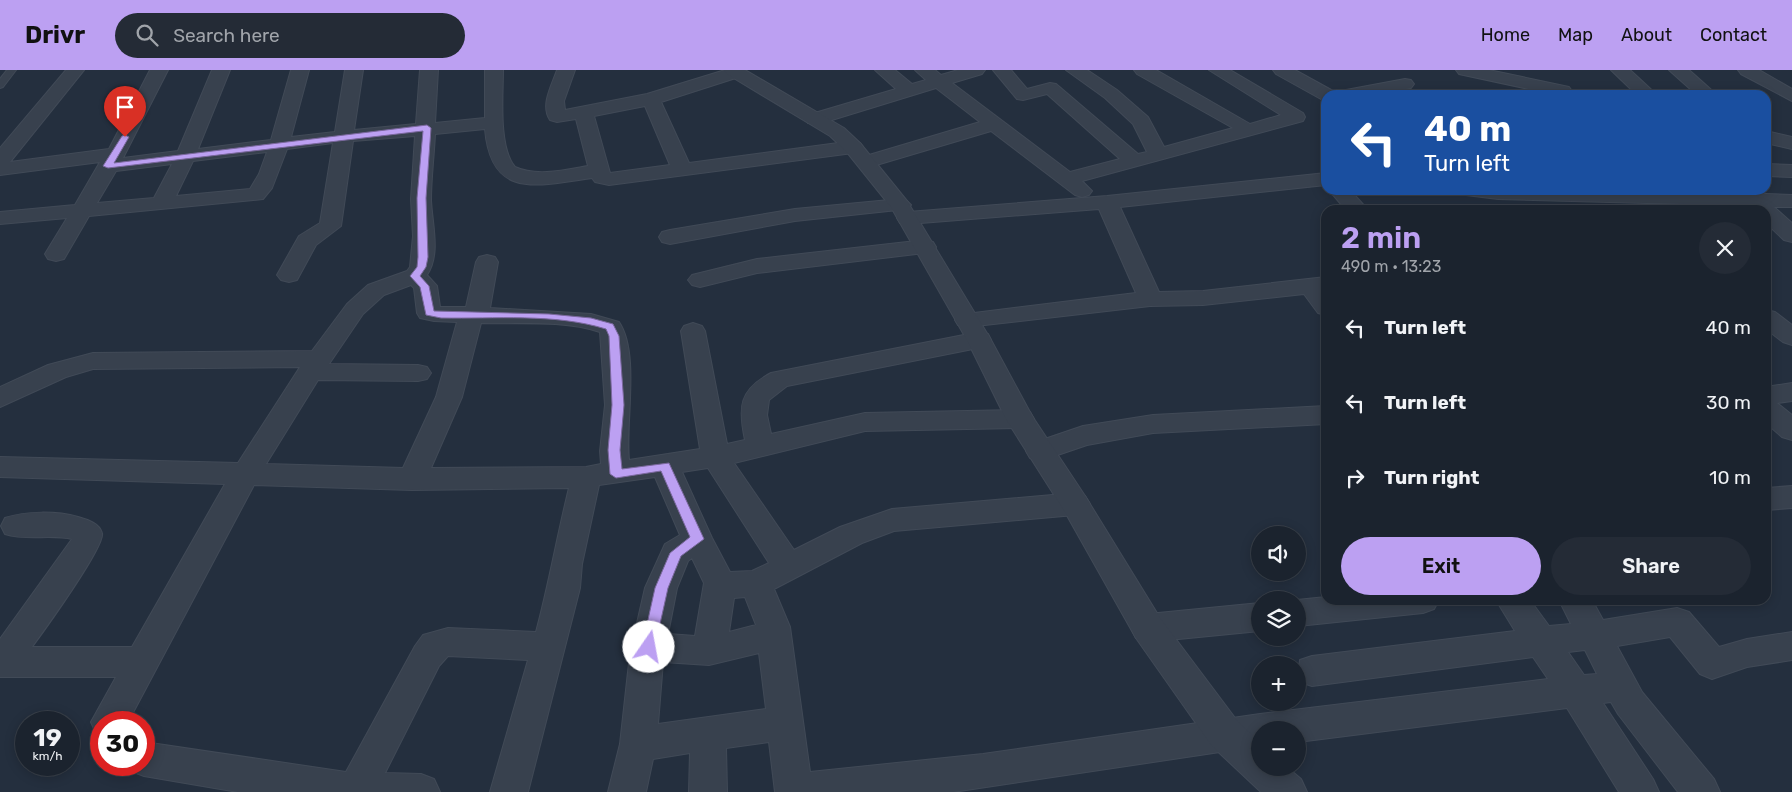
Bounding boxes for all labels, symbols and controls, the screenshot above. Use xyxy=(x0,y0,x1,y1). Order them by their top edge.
search box xyxy=(115,13,465,58)
text: Drivr xyxy=(25,21,85,49)
icon: search xyxy=(133,21,161,49)
text: Search here xyxy=(173,24,280,47)
text: Home xyxy=(1481,24,1530,46)
text: Map xyxy=(1558,24,1593,46)
text: About xyxy=(1621,24,1672,46)
text: Contact xyxy=(1700,24,1767,46)
pin xyxy=(104,86,146,137)
icon: arrive xyxy=(111,93,139,121)
text: 40 m xyxy=(1424,108,1511,150)
icon: left xyxy=(1341,110,1406,175)
text: Turn left xyxy=(1424,150,1510,177)
text: 2 min xyxy=(1341,220,1421,256)
button: close xyxy=(1699,222,1751,274)
text: 490 m · 13:23 xyxy=(1341,257,1441,276)
icon: left xyxy=(1341,314,1369,342)
text: Turn left xyxy=(1384,316,1466,339)
text: 40 m xyxy=(1706,316,1751,339)
icon: left xyxy=(1341,389,1369,417)
text: Turn left xyxy=(1384,391,1466,414)
text: 30 m xyxy=(1706,391,1751,414)
icon: right xyxy=(1341,464,1369,492)
text: Turn right xyxy=(1384,466,1479,489)
text: 10 m xyxy=(1709,466,1751,489)
map controls xyxy=(1251,526,1306,776)
button: sound xyxy=(1251,526,1306,581)
button: Exit xyxy=(1341,537,1541,595)
button: Share xyxy=(1551,537,1751,595)
button: layers xyxy=(1251,591,1306,646)
position arrow xyxy=(622,620,674,672)
button: + xyxy=(1251,656,1306,711)
speed limit sign: 30 xyxy=(90,711,155,776)
button: − xyxy=(1251,721,1306,776)
text: 19 xyxy=(33,723,62,752)
text: km/h xyxy=(33,749,62,763)

